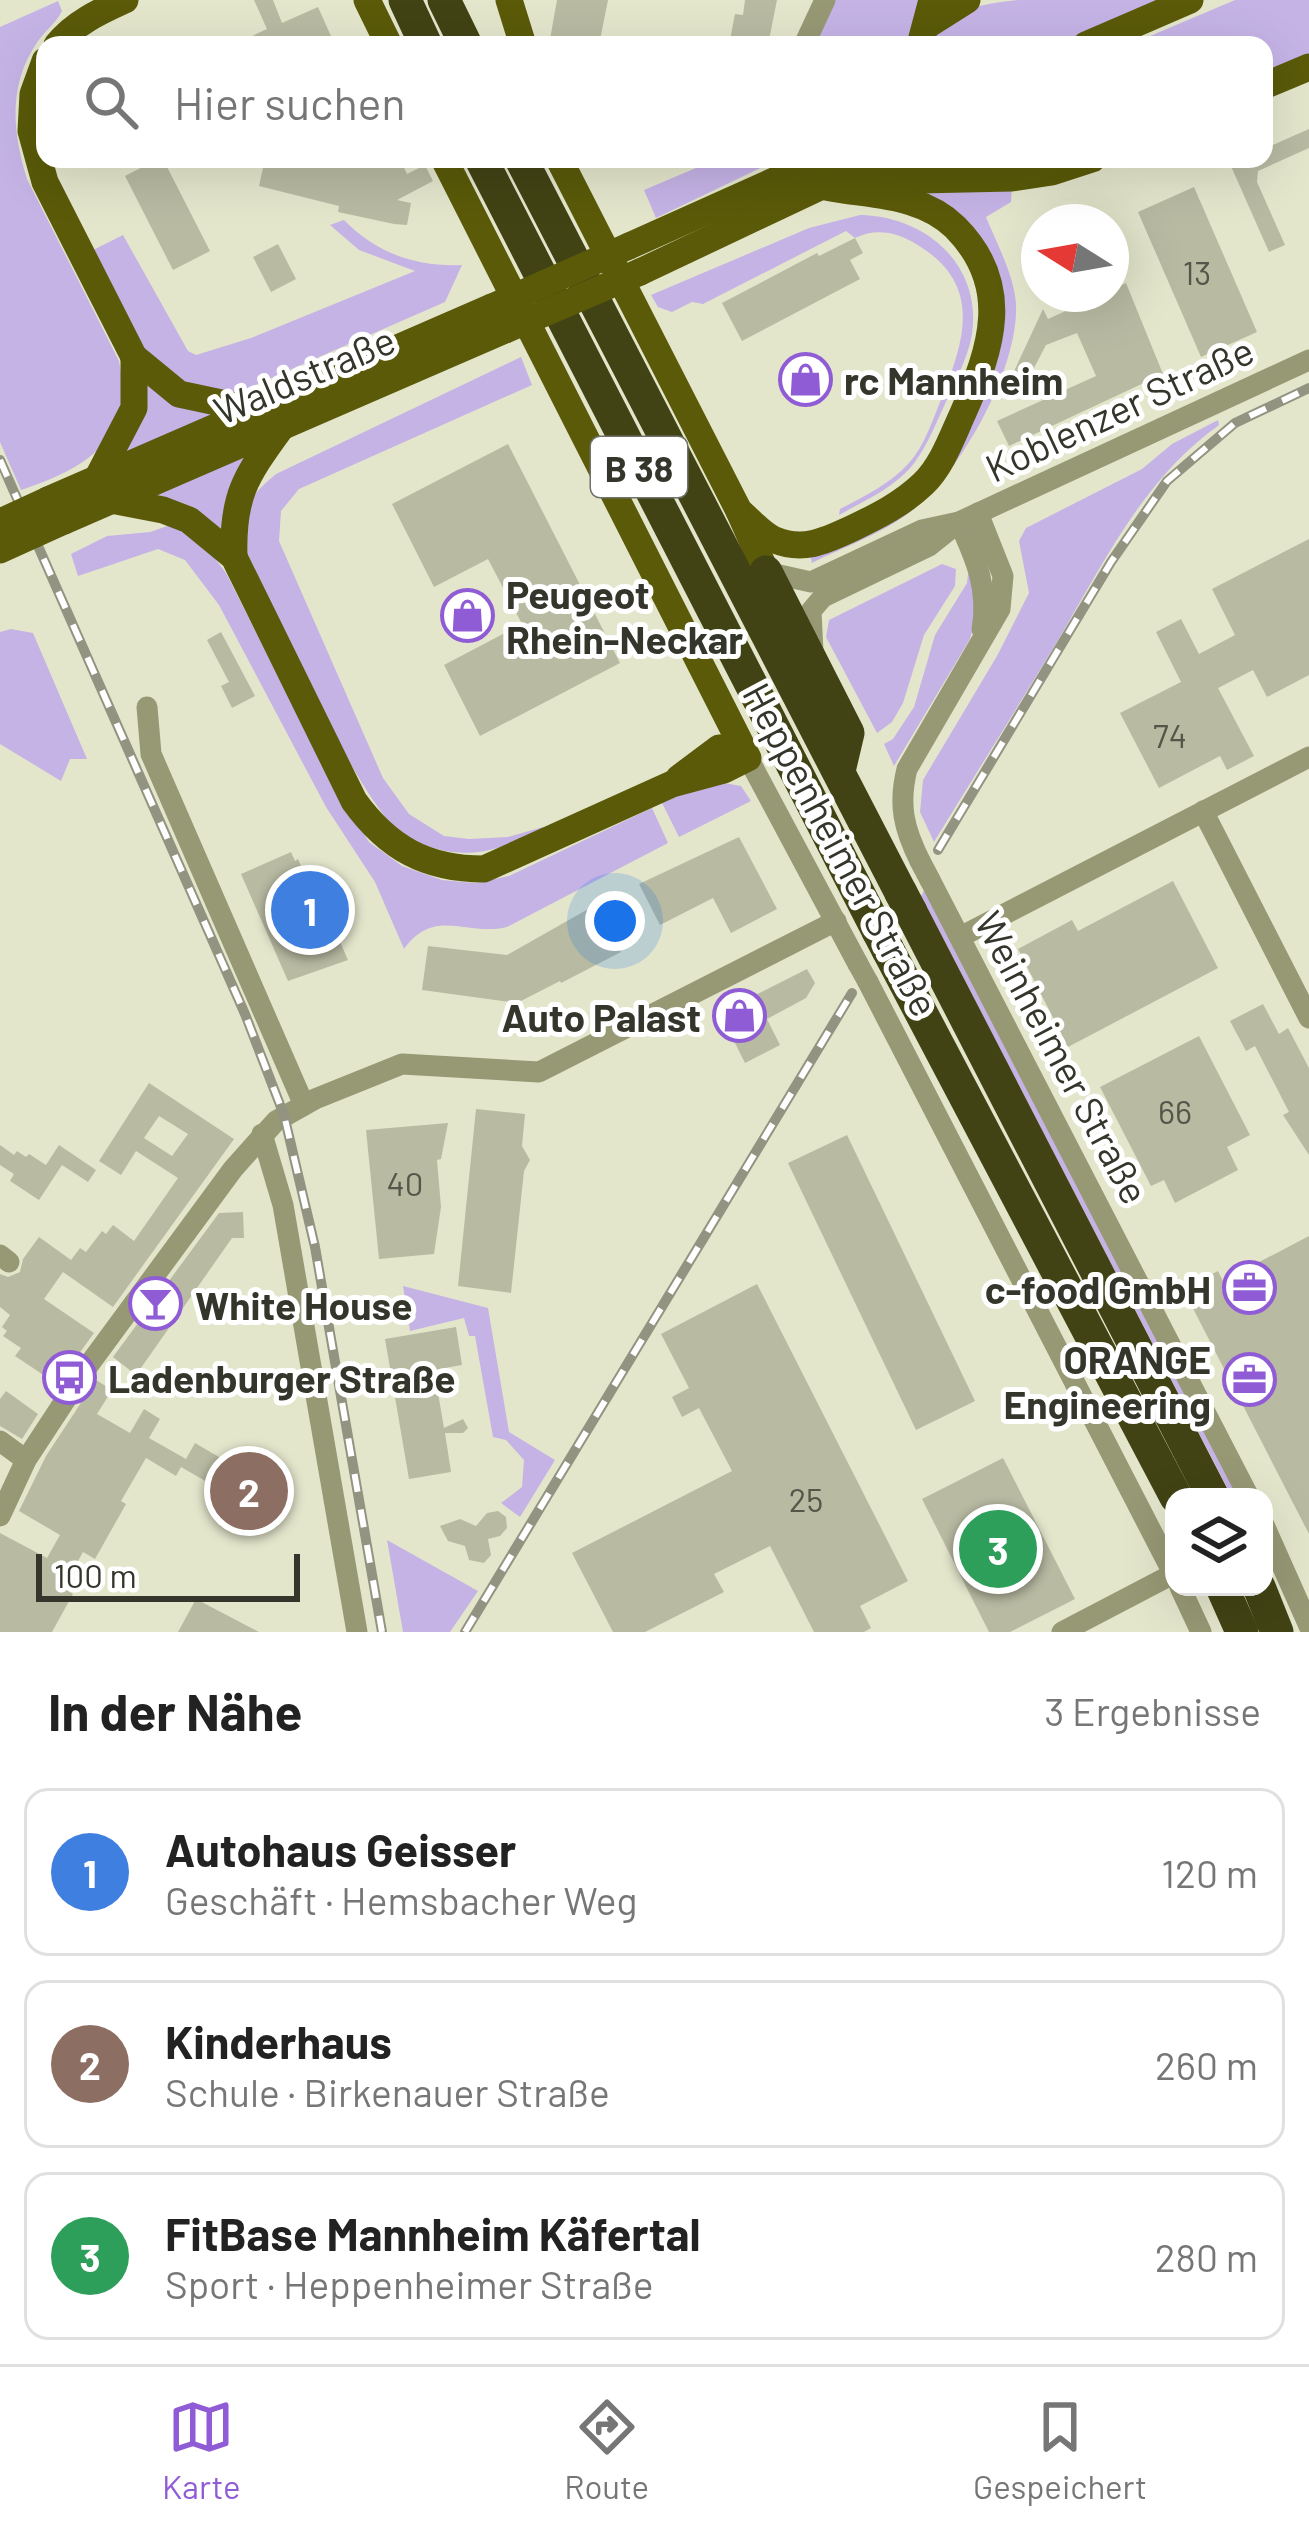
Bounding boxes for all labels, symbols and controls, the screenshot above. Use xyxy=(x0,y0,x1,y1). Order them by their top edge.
search box xyxy=(36,36,1273,168)
icon: search xyxy=(78,69,144,135)
text: Hier suchen xyxy=(174,75,406,129)
north arrow xyxy=(1021,204,1129,312)
house number: 13 xyxy=(1183,252,1211,292)
street label: Waldstraße xyxy=(206,315,402,433)
street label: Koblenzer Straße xyxy=(978,325,1260,491)
shop icon: rc Mannheim xyxy=(777,351,833,407)
place label: rc Mannheim xyxy=(844,356,1063,403)
road number: B 38 xyxy=(591,437,687,497)
place label: Peugeot Rhein-Neckar xyxy=(506,570,743,662)
shop icon: Peugeot Rhein-Neckar xyxy=(439,587,495,643)
street label: Heppenheimer Straße xyxy=(734,674,950,1024)
house number: 74 xyxy=(1153,715,1187,755)
pin: 1 xyxy=(271,865,349,955)
your location xyxy=(585,891,645,951)
street label: Weinheimer Straße xyxy=(966,903,1160,1211)
shop icon: Auto Palast xyxy=(712,988,768,1044)
place label: Auto Palast xyxy=(501,993,701,1040)
house number: 66 xyxy=(1158,1091,1192,1131)
house number: 40 xyxy=(387,1163,423,1203)
office icon: c-food GmbH xyxy=(1222,1260,1278,1316)
place label: c-food GmbH xyxy=(985,1265,1211,1312)
bar icon: White House xyxy=(128,1276,184,1332)
place label: White House xyxy=(195,1281,412,1328)
place label: ORANGE Engineering xyxy=(1004,1335,1211,1427)
bus stop icon: Ladenburger Straße xyxy=(41,1349,97,1405)
office icon: ORANGE Engineering xyxy=(1222,1352,1278,1408)
place label: Ladenburger Straße xyxy=(108,1354,456,1401)
pin: 2 xyxy=(210,1446,288,1536)
house number: 25 xyxy=(789,1479,823,1519)
map controls xyxy=(1165,1488,1273,1596)
button: layers xyxy=(1165,1488,1273,1596)
pin: 3 xyxy=(959,1504,1037,1594)
scale bar xyxy=(36,1548,300,1601)
text: 100 m xyxy=(54,1555,137,1595)
text: In der Nähe xyxy=(48,1680,302,1741)
text: 3 Ergebnisse xyxy=(1044,1687,1261,1734)
text: Autohaus Geisser xyxy=(165,1822,516,1876)
text: 1 xyxy=(83,1849,97,1896)
text: 120 m xyxy=(1161,1849,1258,1896)
text: Geschäft · Hemsbacher Weg xyxy=(165,1876,637,1923)
text: Kinderhaus xyxy=(165,2014,392,2068)
text: 2 xyxy=(79,2041,101,2088)
text: 260 m xyxy=(1155,2041,1258,2088)
text: Schule · Birkenauer Straße xyxy=(165,2068,610,2115)
text: FitBase Mannheim Käfertal xyxy=(165,2206,701,2260)
text: 3 xyxy=(79,2233,101,2280)
text: 280 m xyxy=(1155,2233,1258,2280)
text: Sport · Heppenheimer Straße xyxy=(165,2260,654,2307)
tab: Karte xyxy=(162,2394,241,2506)
tab: Route xyxy=(564,2394,649,2506)
tab: Gespeichert xyxy=(973,2394,1147,2506)

